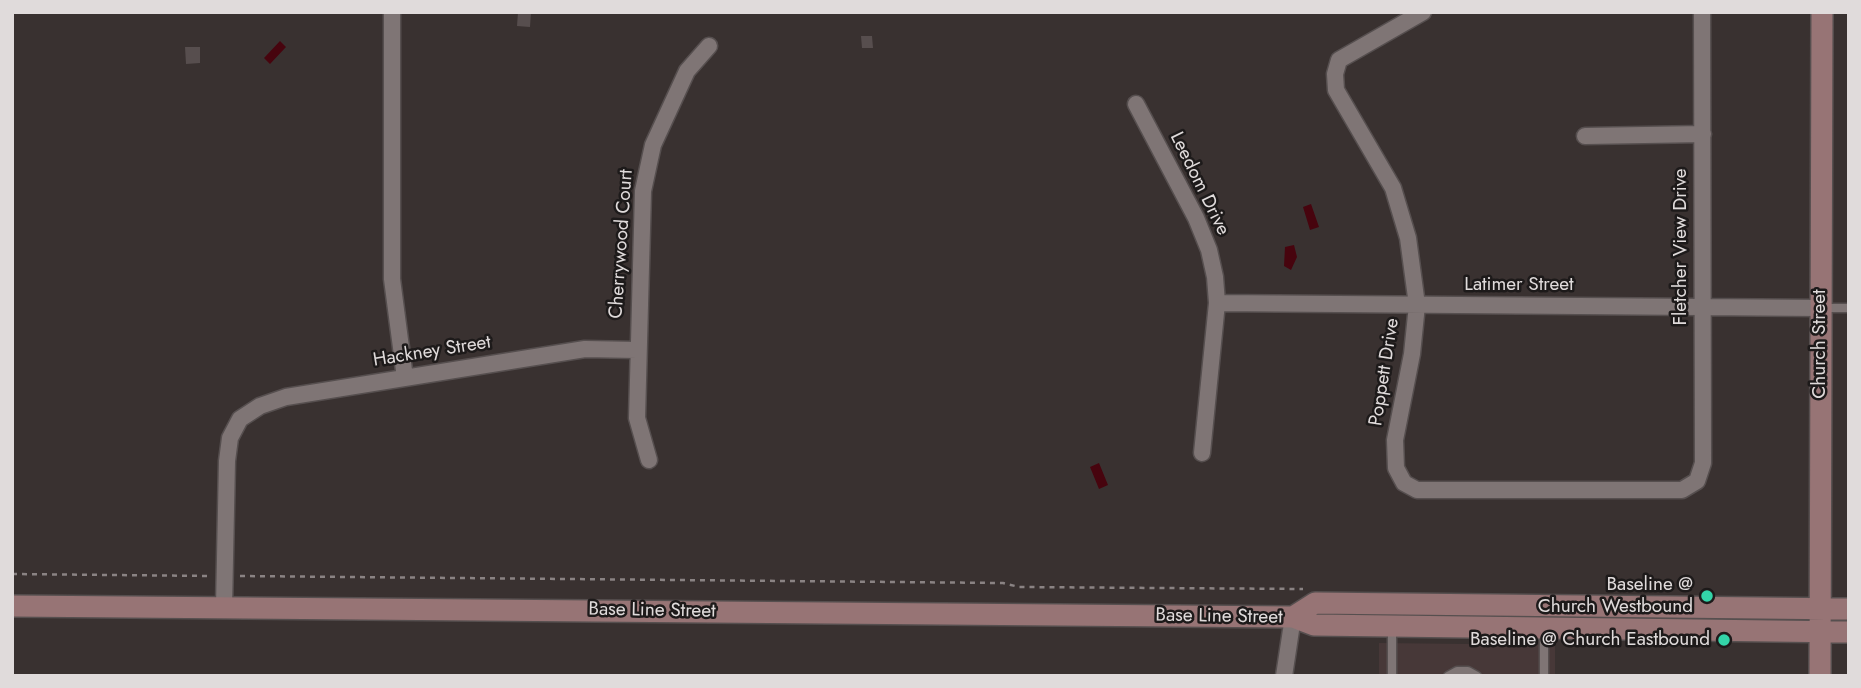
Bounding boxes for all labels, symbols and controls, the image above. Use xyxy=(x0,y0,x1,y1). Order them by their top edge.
street label: Leedom Drive xyxy=(1164,129,1234,239)
street label: Fletcher View Drive xyxy=(1670,168,1692,326)
street label: Cherrywood Court xyxy=(605,169,639,319)
street label: Latimer Street xyxy=(1464,274,1574,296)
street label: Church Street xyxy=(1809,289,1831,399)
street label: Poppett Drive xyxy=(1365,317,1405,427)
street label: Hackney Street xyxy=(371,331,493,373)
place label: Baseline @ Church Westbound xyxy=(1538,574,1693,618)
marker: Baseline @ Church Westbound xyxy=(1699,588,1715,604)
street label: Base Line Street xyxy=(588,598,716,624)
street label: Base Line Street xyxy=(1155,604,1283,630)
place label: Baseline @ Church Eastbound xyxy=(1470,629,1710,651)
marker: Baseline @ Church Eastbound xyxy=(1716,632,1732,648)

